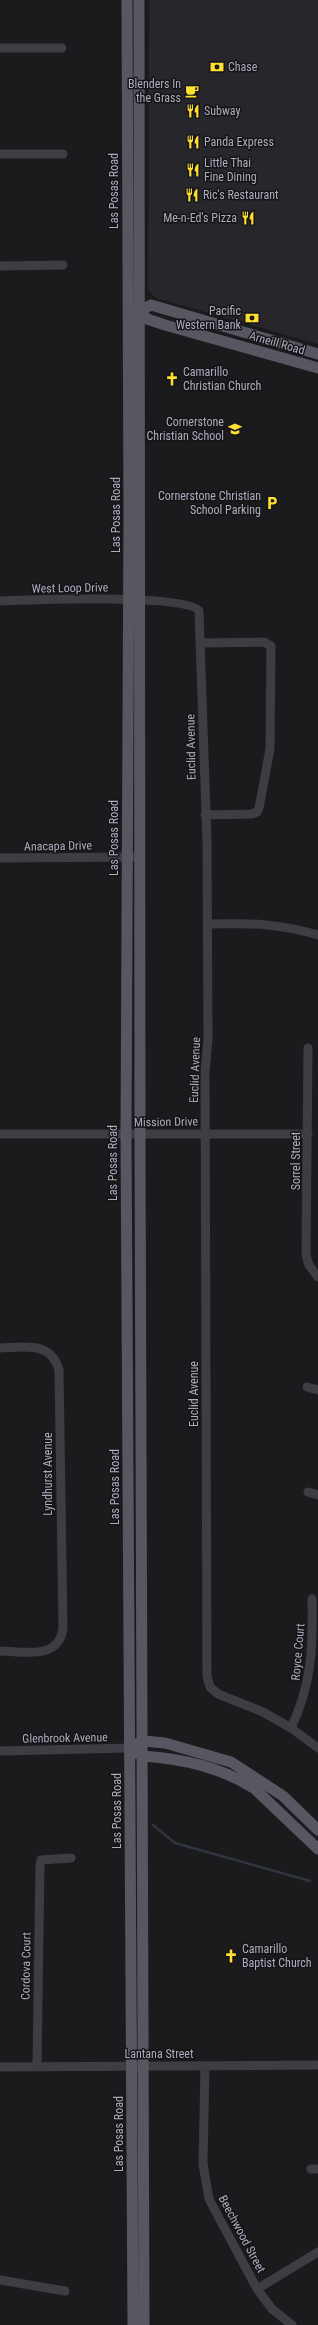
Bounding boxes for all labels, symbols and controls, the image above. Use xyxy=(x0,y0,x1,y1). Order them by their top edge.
bank icon: Chase xyxy=(209,59,225,75)
place label: Chase xyxy=(228,60,258,74)
place label: Blenders In the Grass xyxy=(128,77,181,105)
cafe icon: Blenders In the Grass xyxy=(184,83,200,99)
restaurant icon: Subway xyxy=(185,103,201,119)
place label: Subway xyxy=(204,104,240,118)
restaurant icon: Panda Express xyxy=(185,134,201,150)
place label: Panda Express xyxy=(204,135,274,149)
street label: Las Posas Road xyxy=(107,153,121,229)
place label: Little Thai Fine Dining xyxy=(204,156,257,184)
restaurant icon: Little Thai Fine Dining xyxy=(185,162,201,178)
restaurant icon: Ric's Restaurant xyxy=(184,187,200,203)
place label: Ric's Restaurant xyxy=(203,188,279,202)
restaurant icon: Me-n-Ed's Pizza xyxy=(240,210,256,226)
place label: Me-n-Ed's Pizza xyxy=(163,211,237,225)
place label: Pacific Western Bank xyxy=(176,304,242,332)
bank icon: Pacific Western Bank xyxy=(244,310,260,326)
street label: Arneill Road xyxy=(248,328,306,358)
place label: Camarillo Christian Church xyxy=(183,365,262,393)
church icon: Camarillo Christian Church xyxy=(164,371,180,387)
place label: Cornerstone Christian School xyxy=(147,415,224,443)
school or university icon: Cornerstone Christian School xyxy=(227,421,243,437)
street label: Las Posas Road xyxy=(109,477,123,553)
place label: Cornerstone Christian School Parking xyxy=(158,489,261,517)
parking icon: Cornerstone Christian School Parking xyxy=(264,495,280,511)
street label: West Loop Drive xyxy=(32,580,109,596)
street label: Euclid Avenue xyxy=(183,714,199,780)
street label: Las Posas Road xyxy=(107,800,121,876)
street label: Anacapa Drive xyxy=(24,838,93,854)
street label: Euclid Avenue xyxy=(187,1036,203,1103)
street label: Mission Drive xyxy=(134,1114,199,1130)
street label: Las Posas Road xyxy=(106,1125,120,1201)
street label: Sorrel Street xyxy=(289,1131,303,1190)
street label: Euclid Avenue xyxy=(187,1361,201,1427)
street label: Lyndhurst Avenue xyxy=(41,1432,55,1516)
street label: Las Posas Road xyxy=(108,1449,122,1525)
street label: Royce Court xyxy=(289,1622,308,1681)
street label: Glenbrook Avenue xyxy=(22,1730,108,1746)
street label: Las Posas Road xyxy=(110,1773,124,1849)
street label: Cordova Court xyxy=(18,1931,34,2000)
place label: Camarillo Baptist Church xyxy=(242,1942,312,1970)
church icon: Camarillo Baptist Church xyxy=(223,1948,239,1964)
street label: Lantana Street xyxy=(125,2047,194,2061)
street label: Las Posas Road xyxy=(112,2096,126,2172)
street label: Beechwood Street xyxy=(216,2193,269,2276)

